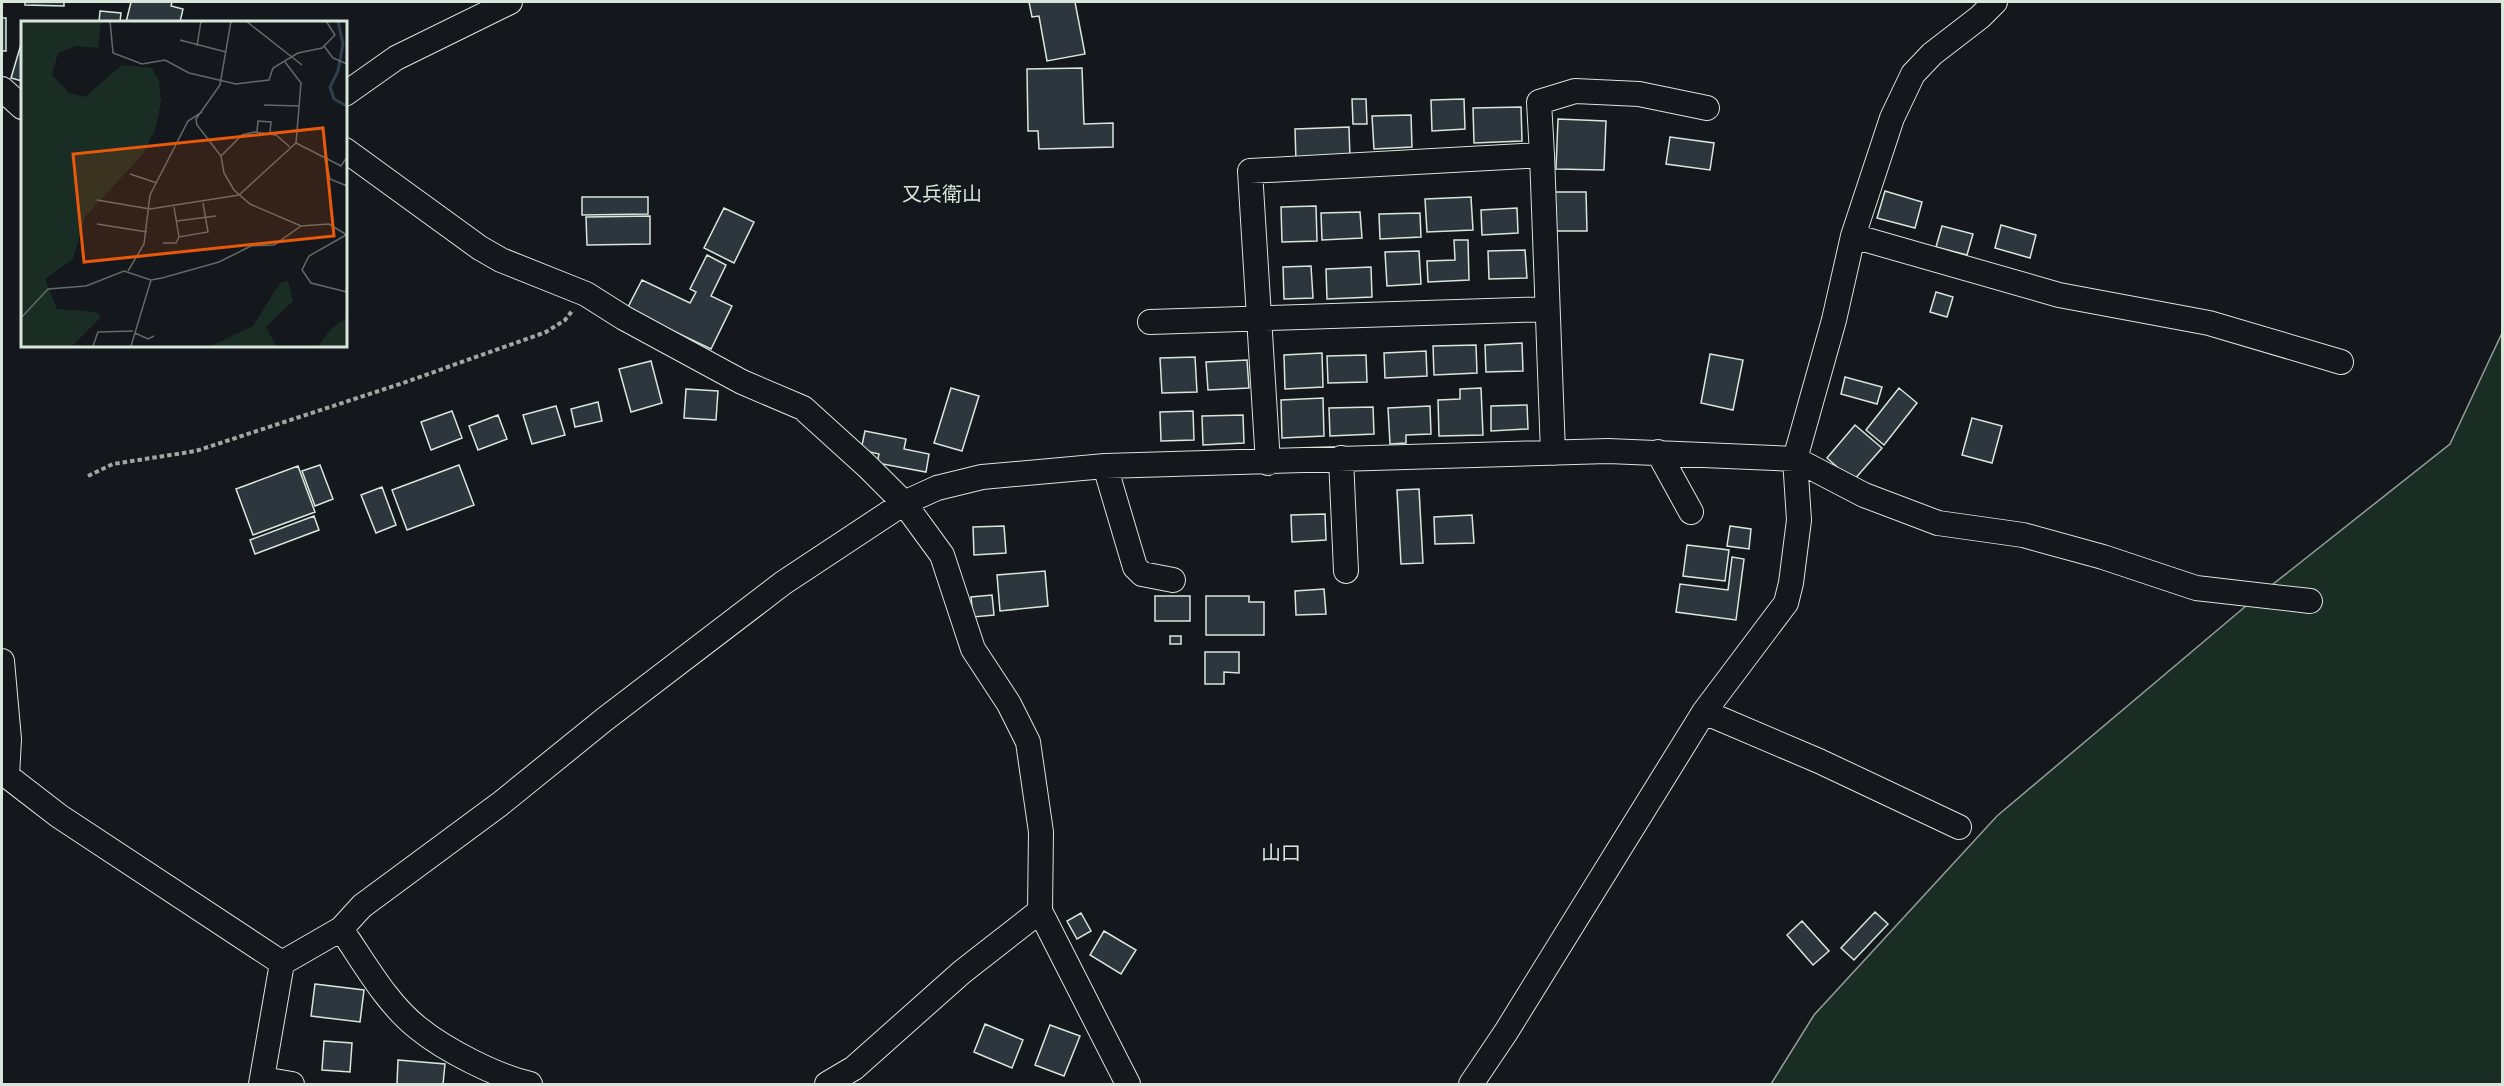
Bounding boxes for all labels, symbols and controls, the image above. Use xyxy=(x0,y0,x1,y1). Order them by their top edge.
inset map xyxy=(21,21,346,346)
district label: 又兵衛山 xyxy=(902,181,982,207)
district label: 山口 xyxy=(1261,840,1301,866)

